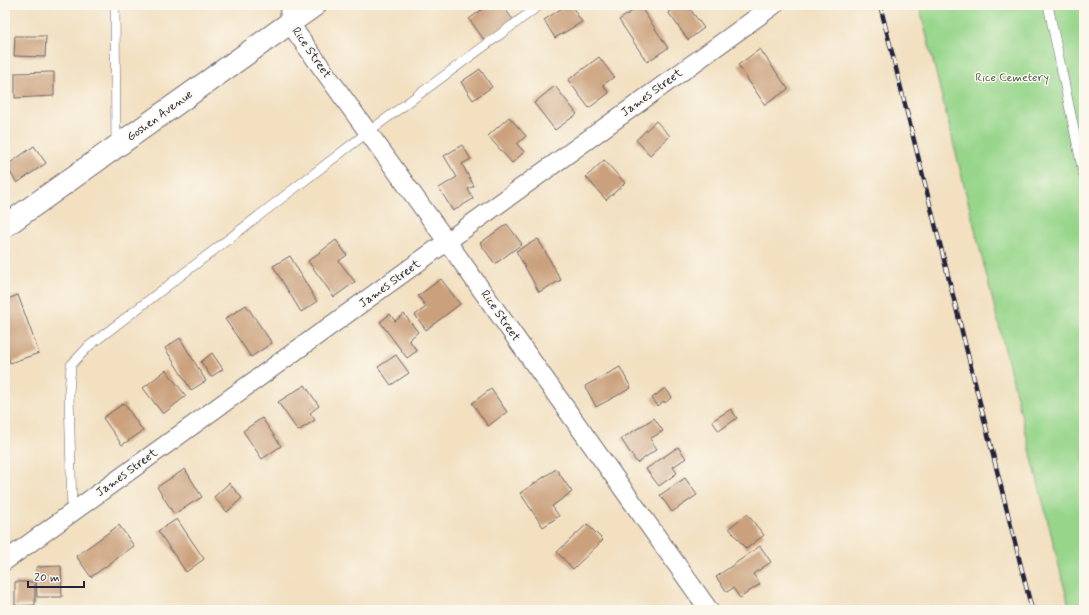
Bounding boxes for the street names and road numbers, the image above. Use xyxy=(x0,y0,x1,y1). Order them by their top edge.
street label: Rice Street xyxy=(288,24,335,82)
street label: James Street xyxy=(618,65,686,121)
street label: Goshen Avenue xyxy=(124,87,196,145)
street label: James Street xyxy=(356,256,424,312)
street label: Rice Street xyxy=(477,287,524,345)
street label: James Street xyxy=(93,445,161,501)

